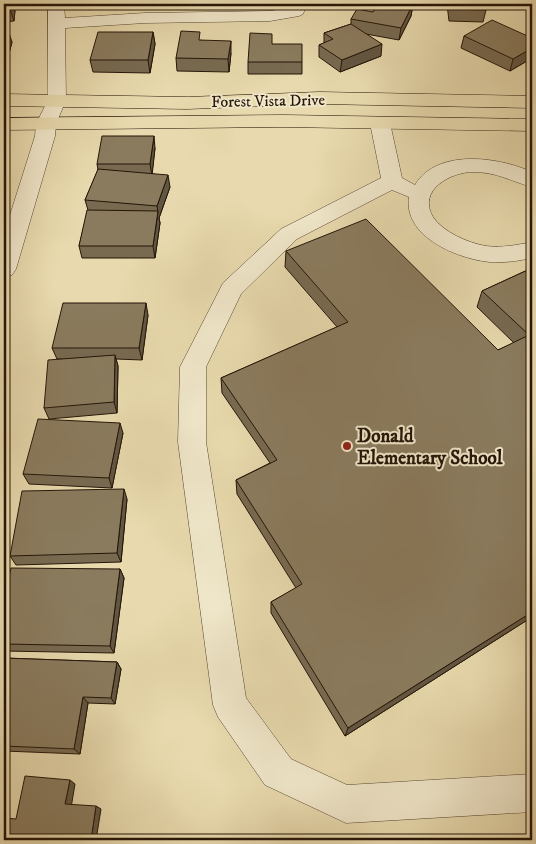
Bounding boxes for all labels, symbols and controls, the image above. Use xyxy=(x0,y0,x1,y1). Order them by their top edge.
street label: Forest Vista Drive xyxy=(211,90,326,112)
place label: Donald Elementary School xyxy=(357,425,503,470)
marker: Donald Elementary School xyxy=(341,440,353,452)

